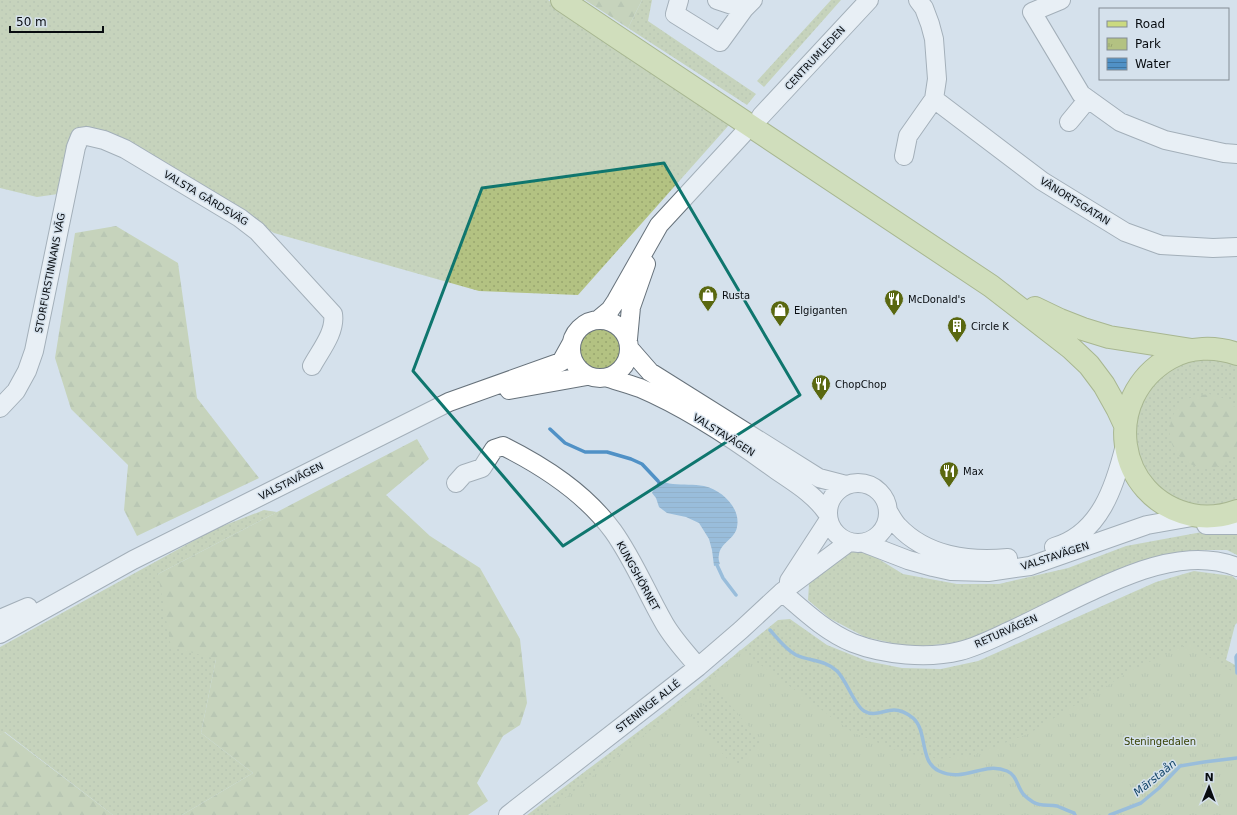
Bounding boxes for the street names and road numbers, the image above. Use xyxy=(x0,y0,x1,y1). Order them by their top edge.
street label: CENTRUMLEDEN xyxy=(783,24,847,92)
street label: VALSTA GÅRDSVÄG xyxy=(162,168,251,228)
street label: VÄNORTSGATAN xyxy=(1038,174,1113,227)
street label: STORFURSTINNANS VÄG xyxy=(32,212,67,334)
street label: VALSTAVÄGEN xyxy=(691,411,758,458)
street label: VALSTAVÄGEN xyxy=(256,459,325,502)
street label: KUNGSHÖRNET xyxy=(614,539,663,613)
street label: VALSTAVÄGEN xyxy=(1019,539,1090,572)
street label: RETURVÄGEN xyxy=(973,611,1039,650)
street label: STENINGE ALLÉ xyxy=(613,677,682,734)

